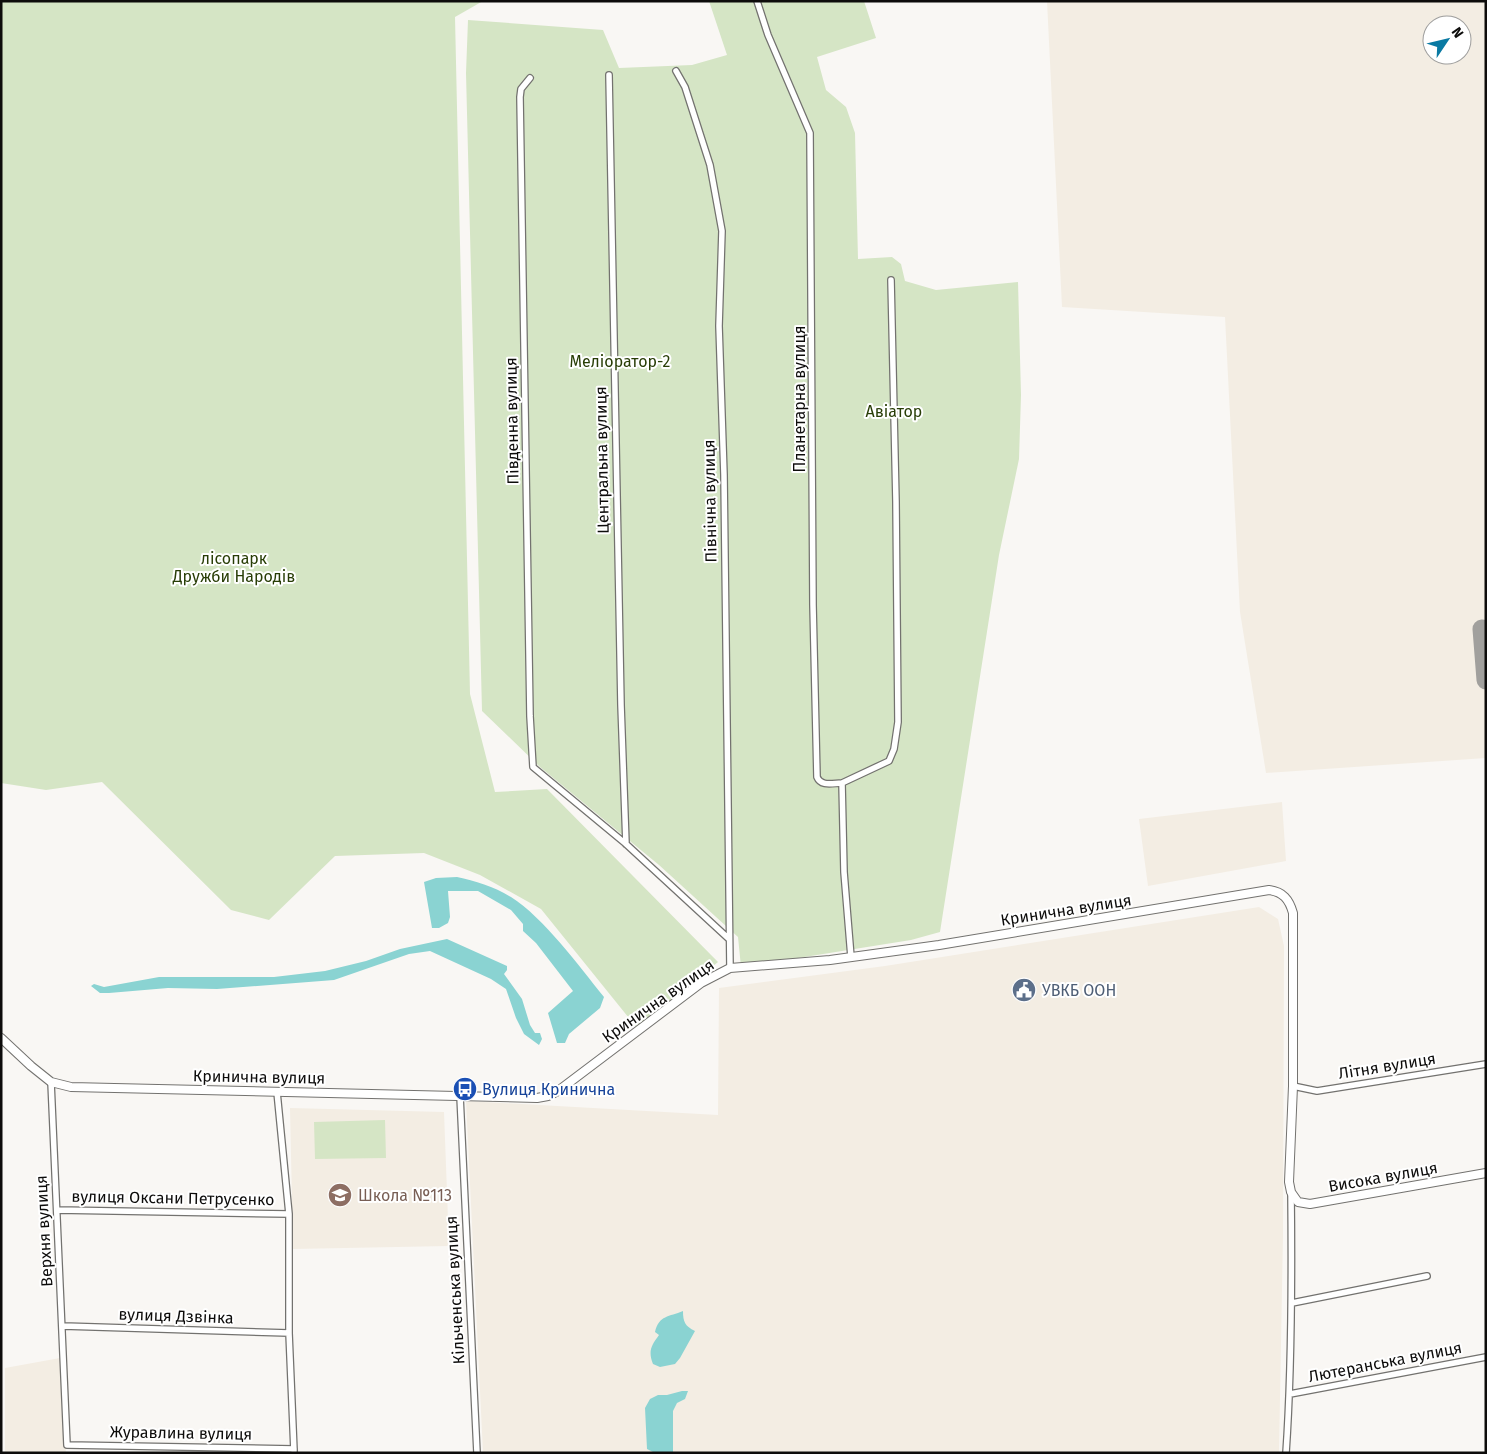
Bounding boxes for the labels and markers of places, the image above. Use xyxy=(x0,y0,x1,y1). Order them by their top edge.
public building icon: УВКБ ООН xyxy=(1011,977,1037,1003)
place label: УВКБ ООН xyxy=(1042,981,1116,1000)
bus stop icon: Вулиця Кринична xyxy=(452,1076,478,1102)
place label: Вулиця Кринична xyxy=(482,1080,615,1099)
school or university icon: Школа №113 xyxy=(327,1182,353,1208)
place label: Школа №113 xyxy=(358,1186,452,1205)

